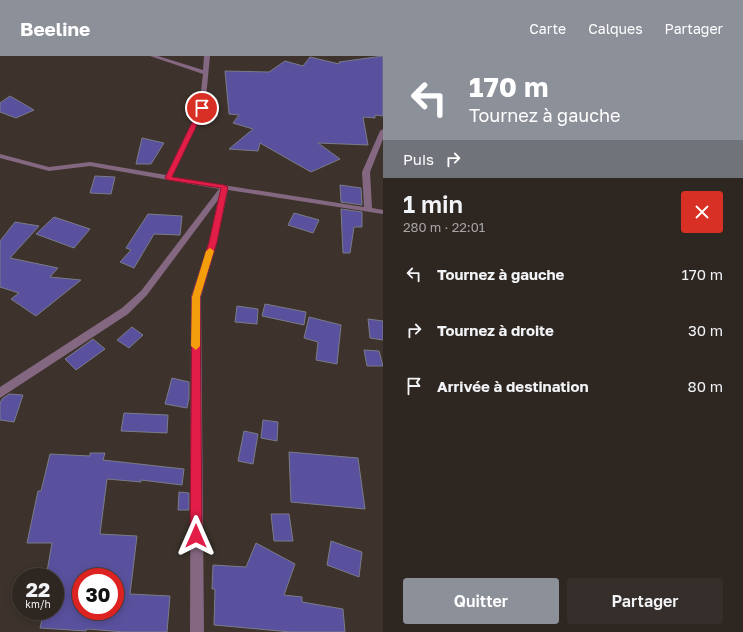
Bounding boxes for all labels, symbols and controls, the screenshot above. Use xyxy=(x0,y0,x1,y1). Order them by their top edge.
text: Beeline xyxy=(20,17,90,40)
text: Carte xyxy=(529,20,566,37)
text: Calques xyxy=(588,20,643,37)
text: Partager xyxy=(665,20,723,37)
text: 170 m xyxy=(469,70,548,103)
icon: left xyxy=(403,72,455,124)
pin xyxy=(185,91,219,125)
icon: arrive xyxy=(191,97,213,119)
text: Tournez à gauche xyxy=(469,104,621,126)
icon: right xyxy=(442,148,464,170)
text: Puis xyxy=(403,150,434,168)
text: 1 min xyxy=(403,189,463,218)
button: close xyxy=(681,191,723,233)
text: 280 m · 22:01 xyxy=(403,219,485,235)
icon: left xyxy=(403,263,425,285)
text: Tournez à gauche xyxy=(437,265,564,283)
text: 170 m xyxy=(681,265,723,283)
icon: right xyxy=(403,319,425,341)
text: Tournez à droite xyxy=(437,321,554,339)
text: 30 m xyxy=(688,321,723,339)
icon: arrive xyxy=(403,375,425,397)
text: Arrivée à destination xyxy=(437,377,589,395)
text: 80 m xyxy=(688,377,723,395)
position arrow xyxy=(175,515,217,557)
speed limit sign: 30 xyxy=(72,568,124,620)
text: 22 xyxy=(26,577,50,601)
button: Quitter xyxy=(403,578,559,624)
button: Partager xyxy=(567,578,723,624)
text: km/h xyxy=(25,598,51,610)

